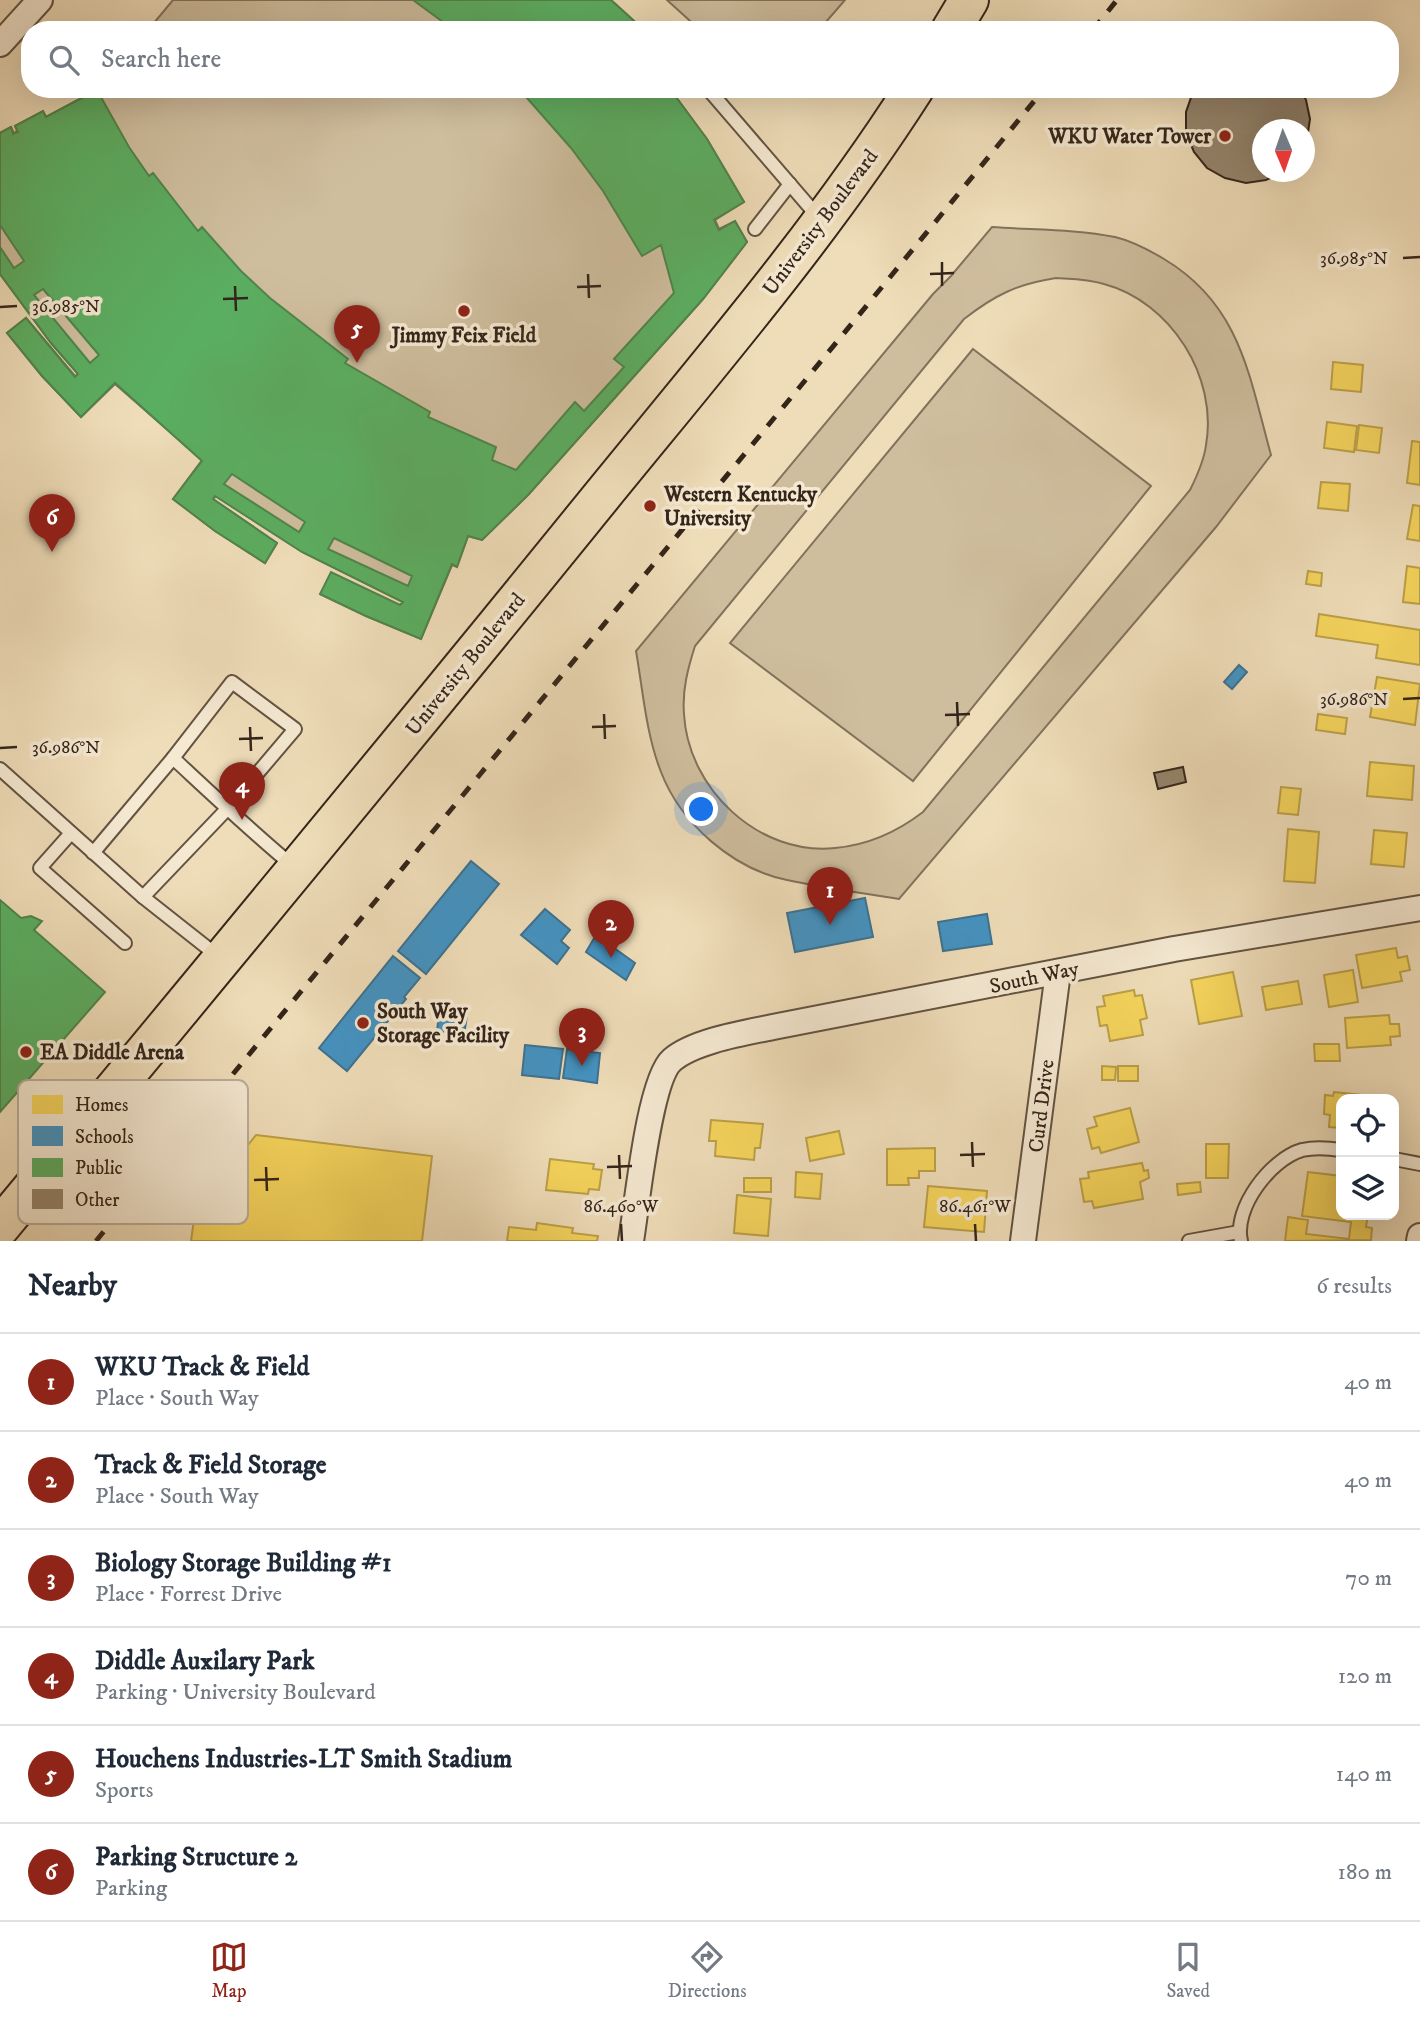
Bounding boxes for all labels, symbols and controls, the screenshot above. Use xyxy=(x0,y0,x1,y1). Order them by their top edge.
search box xyxy=(21,21,1399,98)
icon: search xyxy=(45,41,83,79)
text: Search here xyxy=(101,43,221,76)
north arrow xyxy=(1252,119,1315,182)
place label: WKU Water Tower xyxy=(1047,124,1212,150)
marker: WKU Water Tower xyxy=(1217,128,1233,144)
street label: University Boulevard xyxy=(757,144,885,301)
text: 36.985°N xyxy=(1320,248,1388,270)
text: 36.985°N xyxy=(32,296,100,318)
marker: Jimmy Feix Field xyxy=(456,303,472,319)
pin: 5 xyxy=(334,305,380,363)
place label: Jimmy Feix Field xyxy=(390,323,537,349)
place label: Western Kentucky University xyxy=(663,482,818,532)
pin: 6 xyxy=(29,494,75,552)
marker: Western Kentucky University xyxy=(642,498,658,514)
street label: University Boulevard xyxy=(400,588,532,741)
text: 36.986°N xyxy=(1320,689,1388,711)
text: 36.986°N xyxy=(32,737,100,759)
pin: 4 xyxy=(219,762,265,820)
your location xyxy=(684,792,718,826)
pin: 1 xyxy=(807,867,853,925)
pin: 2 xyxy=(588,900,634,958)
street label: South Way xyxy=(987,956,1082,1000)
place label: South Way Storage Facility xyxy=(377,999,510,1049)
pin: 3 xyxy=(559,1008,605,1066)
marker: South Way Storage Facility xyxy=(355,1015,371,1031)
place label: EA Diddle Arena xyxy=(40,1040,185,1066)
marker: EA Diddle Arena xyxy=(18,1044,34,1060)
street label: Curd Drive xyxy=(1023,1058,1061,1154)
legend xyxy=(18,1080,248,1224)
text: Homes xyxy=(75,1094,128,1117)
map controls xyxy=(1336,1094,1399,1220)
button: locate xyxy=(1336,1094,1399,1157)
text: Schools xyxy=(75,1126,134,1149)
text: Public xyxy=(75,1157,123,1180)
button: layers xyxy=(1336,1157,1399,1220)
text: Other xyxy=(75,1189,119,1212)
text: 86.460°W xyxy=(584,1196,659,1218)
text: 86.461°W xyxy=(939,1196,1011,1218)
text: Nearby xyxy=(28,1268,117,1305)
text: 6 results xyxy=(1316,1272,1392,1301)
text: WKU Track & Field xyxy=(95,1351,310,1384)
text: 1 xyxy=(47,1368,55,1397)
text: 40 m xyxy=(1344,1368,1392,1397)
text: Place · South Way xyxy=(95,1384,259,1413)
text: Track & Field Storage xyxy=(95,1449,326,1482)
text: 2 xyxy=(45,1466,57,1495)
text: 40 m xyxy=(1344,1466,1392,1495)
text: Place · South Way xyxy=(95,1482,259,1511)
text: Biology Storage Building #1 xyxy=(95,1547,391,1580)
text: 3 xyxy=(47,1564,55,1593)
text: 70 m xyxy=(1345,1564,1392,1593)
text: Place · Forrest Drive xyxy=(95,1580,282,1609)
text: Diddle Auxilary Park xyxy=(95,1645,315,1678)
text: 4 xyxy=(44,1662,58,1691)
text: 120 m xyxy=(1338,1662,1392,1691)
text: Parking · University Boulevard xyxy=(95,1678,376,1707)
text: Houchens Industries-LT Smith Stadium xyxy=(95,1743,512,1776)
text: 5 xyxy=(45,1760,57,1789)
text: 140 m xyxy=(1336,1760,1392,1789)
text: Sports xyxy=(95,1776,153,1805)
text: Parking Structure 2 xyxy=(95,1841,297,1874)
text: 6 xyxy=(45,1858,57,1887)
text: 180 m xyxy=(1337,1858,1392,1887)
text: Parking xyxy=(95,1874,167,1903)
tab: Map xyxy=(210,1938,248,2003)
tab: Directions xyxy=(668,1938,747,2003)
tab: Saved xyxy=(1166,1938,1210,2003)

